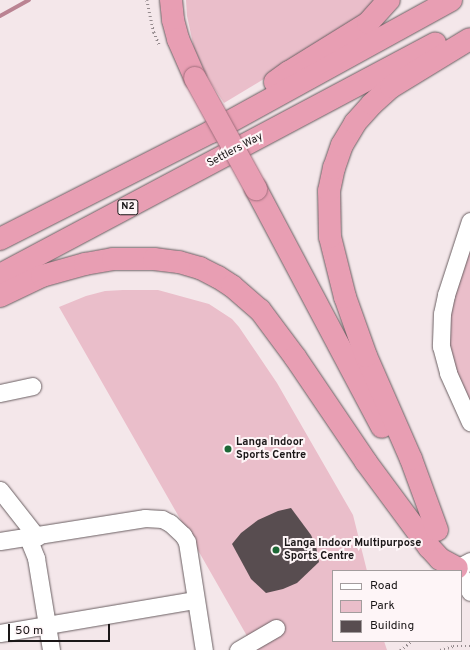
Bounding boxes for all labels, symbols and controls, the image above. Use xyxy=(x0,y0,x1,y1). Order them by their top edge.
street label: Settlers Way xyxy=(205,130,265,170)
road number: N2 xyxy=(117,199,139,215)
place label: Langa Indoor Sports Centre xyxy=(236,436,306,462)
marker: Langa Indoor Sports Centre xyxy=(223,444,233,454)
place label: Langa Indoor Multipurpose Sports Centre xyxy=(284,537,421,563)
marker: Langa Indoor Multipurpose Sports Centre xyxy=(271,545,281,555)
legend xyxy=(332,570,462,642)
text: Road xyxy=(370,578,398,594)
text: Park xyxy=(370,598,395,614)
scale bar xyxy=(10,616,112,642)
text: Building xyxy=(370,618,414,634)
text: 50 m xyxy=(15,623,43,639)

